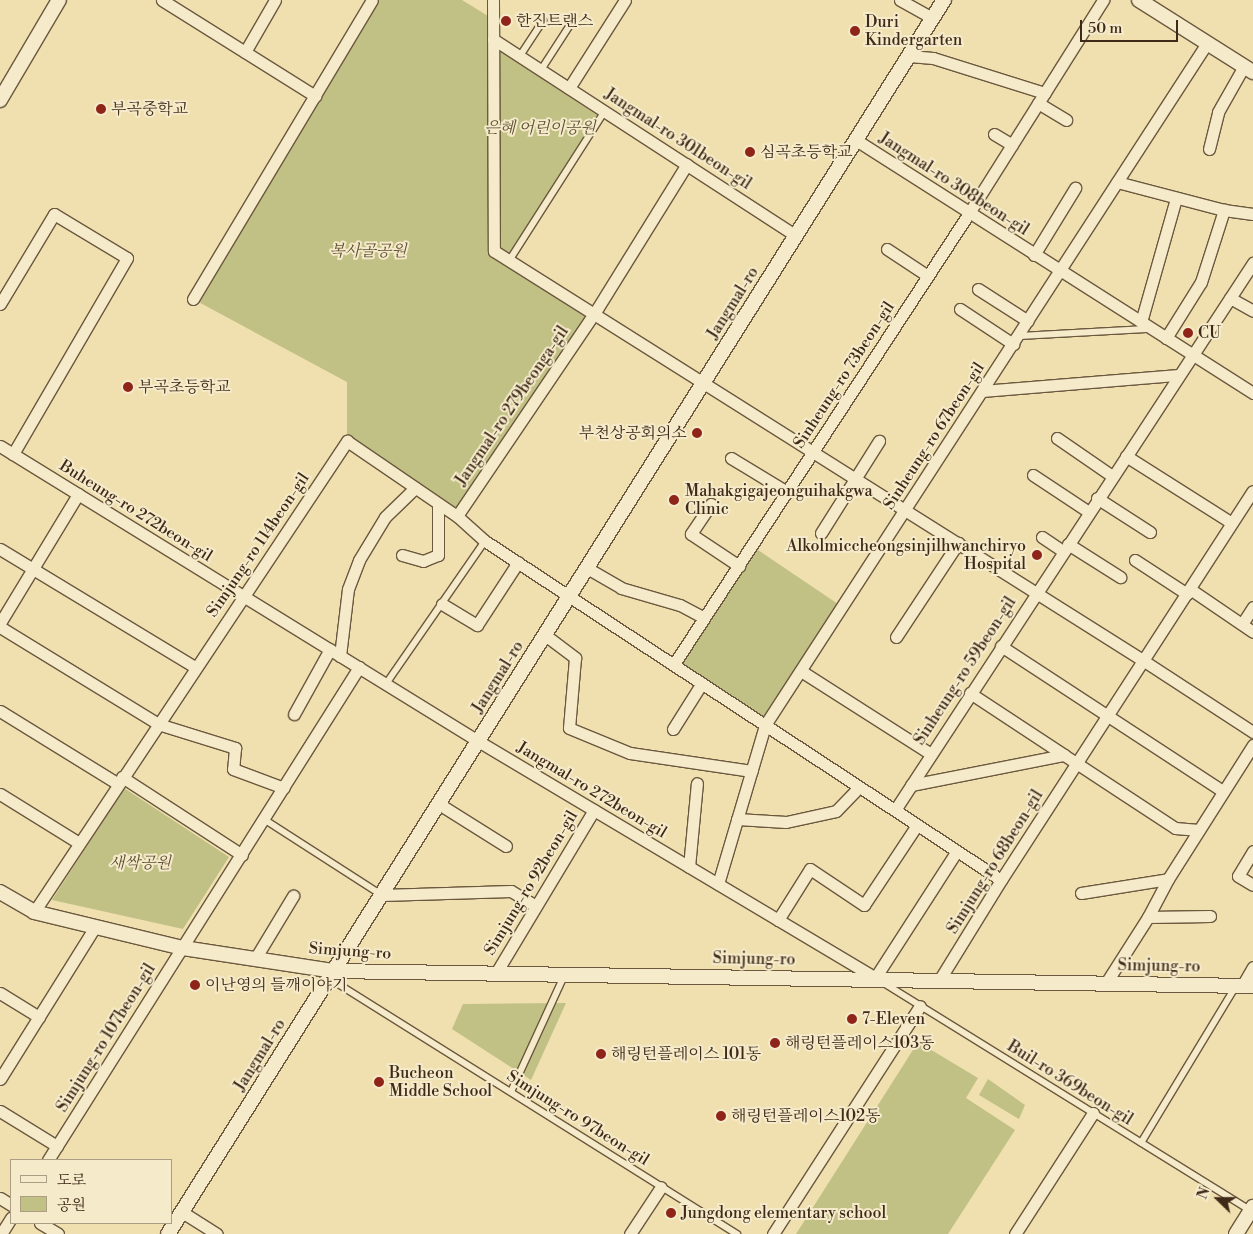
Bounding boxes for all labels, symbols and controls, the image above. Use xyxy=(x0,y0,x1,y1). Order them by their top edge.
scale bar xyxy=(1083,10,1180,42)
place label: 한진트랜스 xyxy=(516,11,593,31)
place label: Duri Kindergarten xyxy=(865,12,962,50)
marker: 한진트랜스 xyxy=(500,15,512,27)
text: 50 m xyxy=(1088,19,1122,38)
marker: Duri Kindergarten xyxy=(849,25,861,37)
street label: Jangmal-ro 301beon-gil xyxy=(601,84,755,194)
place label: 부곡중학교 xyxy=(111,99,188,119)
marker: 부곡중학교 xyxy=(95,103,107,115)
park label: 은혜 어린이공원 xyxy=(484,118,596,138)
street label: Jangmal-ro 308beon-gil xyxy=(876,128,1032,240)
place label: 심곡초등학교 xyxy=(760,142,853,162)
marker: 심곡초등학교 xyxy=(744,146,756,158)
park label: 복사골공원 xyxy=(329,241,407,261)
street label: Jangmal-ro xyxy=(703,263,763,343)
street label: Sinheung-ro 73beon-gil xyxy=(789,298,899,452)
street label: Jangmal-ro 279beonga-gil xyxy=(451,323,573,489)
place label: CU xyxy=(1198,323,1221,343)
marker: CU xyxy=(1182,327,1194,339)
street label: Sinheung-ro 67beon-gil xyxy=(879,359,989,513)
place label: 부곡초등학교 xyxy=(138,377,231,397)
marker: 부곡초등학교 xyxy=(122,381,134,393)
place label: 부천상공회의소 xyxy=(579,423,687,443)
marker: 부천상공회의소 xyxy=(691,427,703,439)
street label: Buheung-ro 272beon-gil xyxy=(56,456,216,566)
street label: Simjung-ro 114beon-gil xyxy=(203,469,313,621)
place label: Mahakgigajeonguihakgwa Clinic xyxy=(685,481,873,519)
marker: Mahakgigajeonguihakgwa Clinic xyxy=(667,493,681,507)
place label: Alkolmiccheongsinjilhwanchiryo Hospital xyxy=(787,536,1026,574)
marker: Alkolmiccheongsinjilhwanchiryo Hospital xyxy=(1030,548,1044,562)
street label: Sinheung-ro 59beon-gil xyxy=(910,593,1020,749)
street label: Jangmal-ro xyxy=(468,637,528,717)
street label: Jangmal-ro 272beon-gil xyxy=(514,738,670,842)
street label: Simjung-ro 68beon-gil xyxy=(943,787,1047,937)
street label: Simjung-ro 92beon-gil xyxy=(480,807,582,959)
park label: 새싹공원 xyxy=(109,853,171,873)
street label: Simjung-ro xyxy=(308,939,392,963)
street label: Simjung-ro xyxy=(712,949,796,969)
street label: Simjung-ro xyxy=(1117,956,1201,976)
street label: Simjung-ro 107beon-gil xyxy=(52,960,160,1116)
place label: 이난영의 들깨이야기 xyxy=(205,975,347,995)
marker: 이난영의 들깨이야기 xyxy=(189,979,201,991)
place label: 7-Eleven xyxy=(862,1009,925,1029)
marker: 7-Eleven xyxy=(846,1013,858,1025)
street label: Jangmal-ro xyxy=(230,1015,290,1095)
place label: 해링턴플레이스103동 xyxy=(785,1033,934,1053)
marker: 해링턴플레이스103동 xyxy=(769,1037,781,1049)
street label: Buil-ro 369beon-gil xyxy=(1004,1037,1136,1129)
place label: 해링턴플레이스 101동 xyxy=(611,1044,761,1064)
marker: 해링턴플레이스 101동 xyxy=(595,1048,607,1060)
place label: Bucheon Middle School xyxy=(389,1063,492,1101)
street label: Simjung-ro 97beon-gil xyxy=(503,1066,653,1170)
marker: Bucheon Middle School xyxy=(373,1076,385,1088)
place label: 해링턴플레이스102동 xyxy=(731,1106,881,1126)
marker: 해링턴플레이스102동 xyxy=(715,1110,727,1122)
legend xyxy=(10,1159,172,1224)
text: 도로 xyxy=(57,1171,86,1190)
north arrow xyxy=(1193,1174,1243,1224)
text: N xyxy=(1194,1185,1215,1202)
text: 공원 xyxy=(57,1196,86,1215)
place label: Jungdong elementary school xyxy=(681,1203,886,1223)
marker: Jungdong elementary school xyxy=(665,1207,677,1219)

